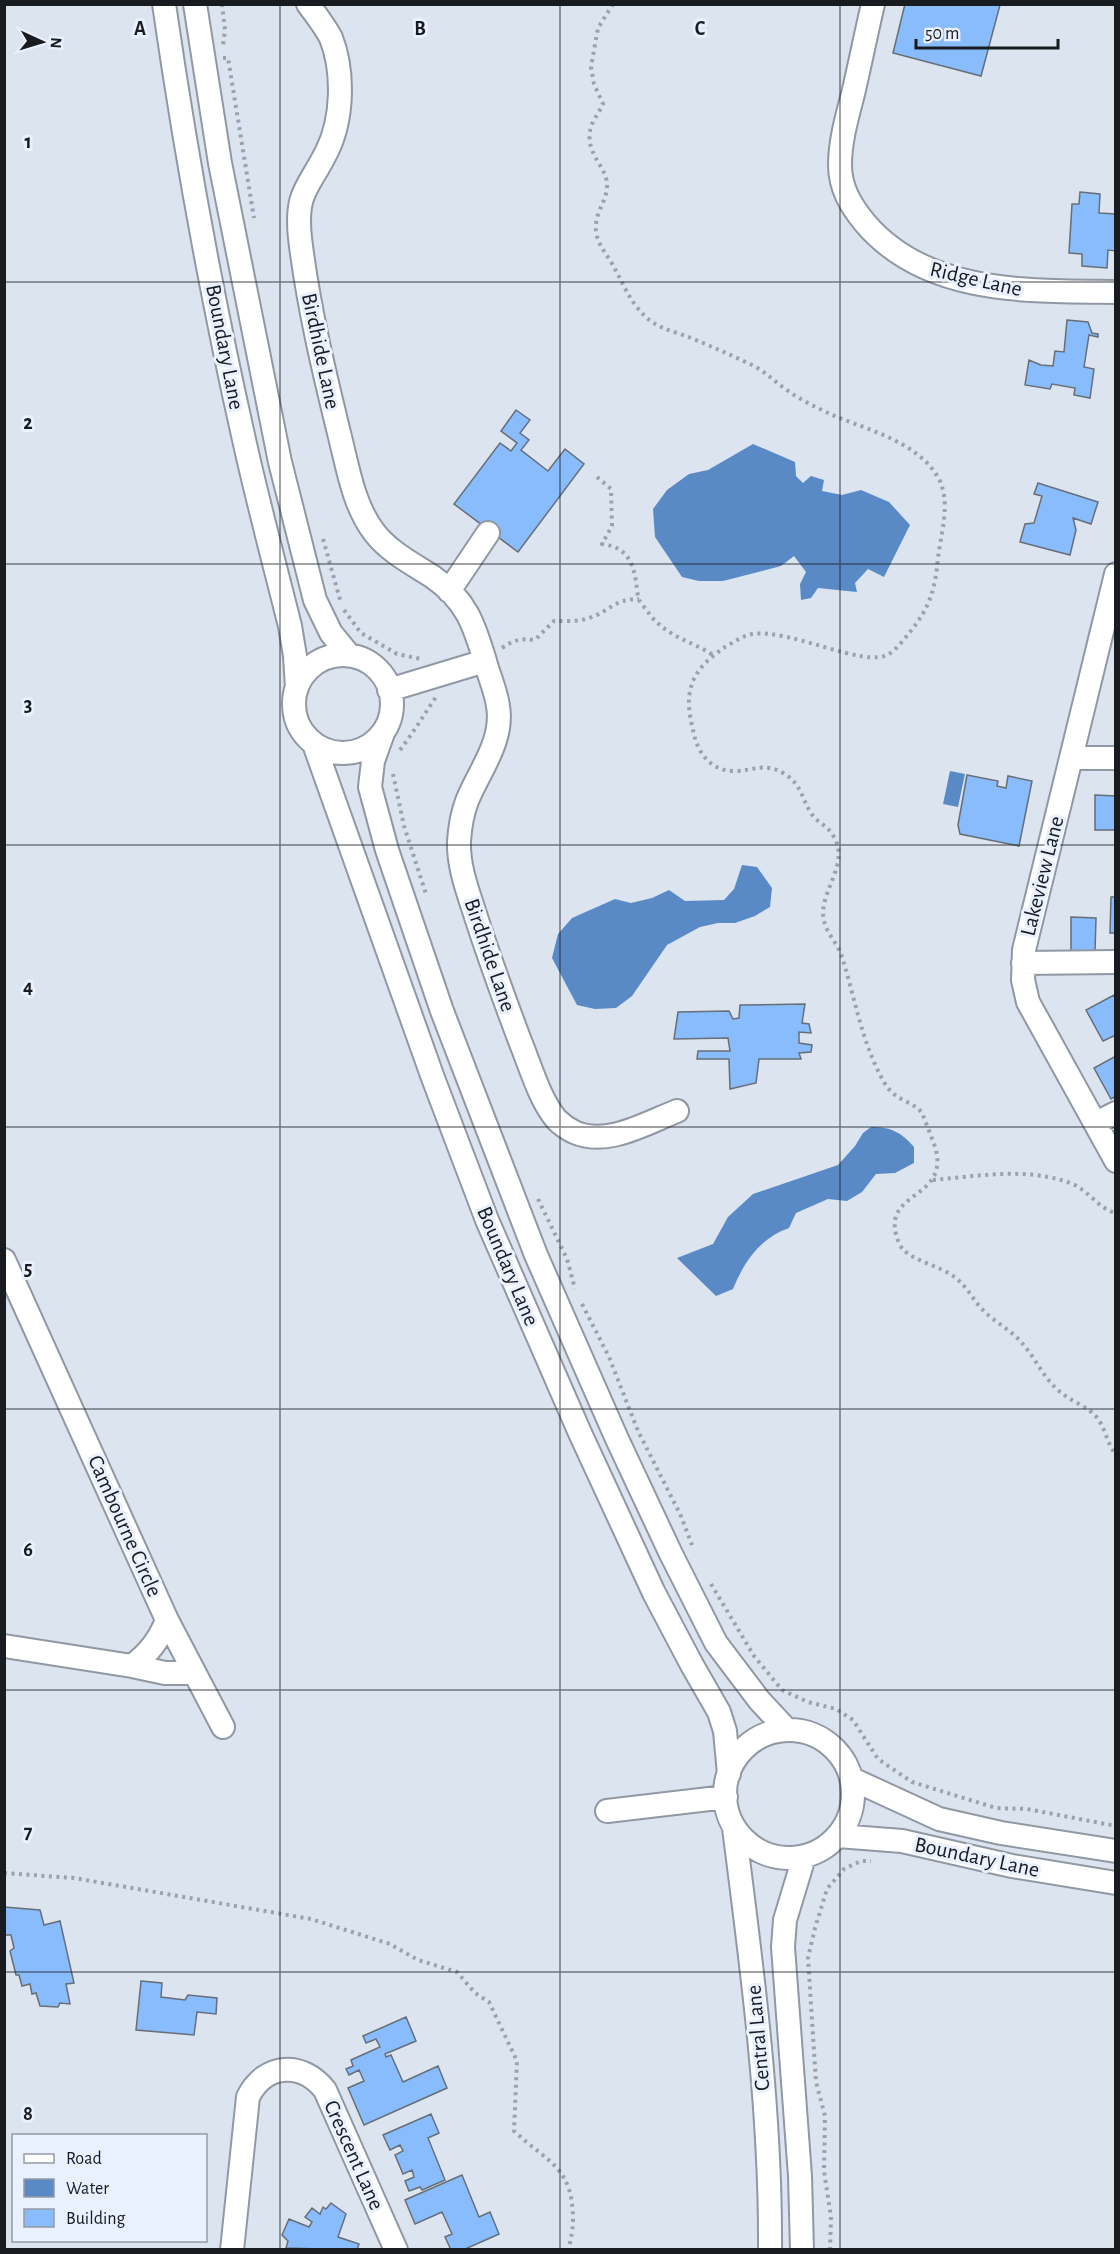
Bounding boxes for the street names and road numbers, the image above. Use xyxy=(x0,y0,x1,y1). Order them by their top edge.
street label: Ridge Lane xyxy=(928,258,1024,300)
street label: Boundary Lane xyxy=(202,283,248,411)
street label: Birdhide Lane xyxy=(298,291,344,411)
street label: Lakeview Lane xyxy=(1016,814,1068,938)
street label: Birdhide Lane xyxy=(460,896,520,1014)
street label: Boundary Lane xyxy=(473,1203,543,1329)
street label: Cambourne Circle xyxy=(84,1452,166,1600)
street label: Boundary Lane xyxy=(913,1833,1041,1881)
street label: Central Lane xyxy=(742,1984,774,2092)
street label: Crescent Lane xyxy=(320,2097,388,2213)

